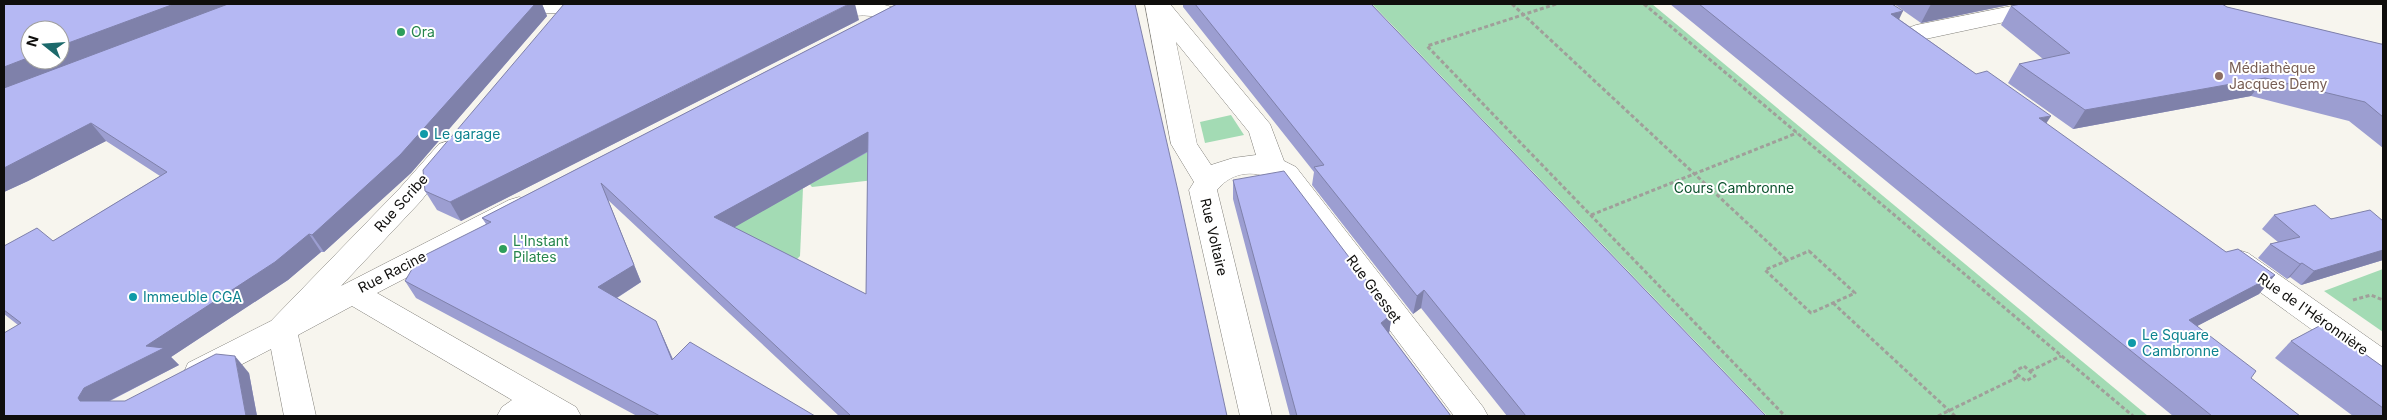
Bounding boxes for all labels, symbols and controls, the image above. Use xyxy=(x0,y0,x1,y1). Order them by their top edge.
north arrow xyxy=(20,20,70,70)
place label: Ora xyxy=(411,23,435,40)
marker: Ora xyxy=(395,26,407,38)
text: N xyxy=(22,33,42,49)
place label: Médiathèque Jacques Demy xyxy=(2229,59,2328,92)
marker: Médiathèque Jacques Demy xyxy=(2213,70,2225,82)
place label: Le garage xyxy=(434,125,500,142)
marker: Le garage xyxy=(418,128,430,140)
street label: Rue Scribe xyxy=(370,170,431,235)
park label: Cours Cambronne xyxy=(1674,179,1794,196)
street label: Rue Voltaire xyxy=(1197,196,1232,278)
place label: L'Instant Pilates xyxy=(513,232,569,265)
marker: L'Instant Pilates xyxy=(497,243,509,255)
street label: Rue Racine xyxy=(355,247,429,296)
street label: Rue Gresset xyxy=(1343,251,1406,326)
street label: Rue de l'Héronnière xyxy=(2255,269,2372,358)
place label: Immeuble CGA xyxy=(143,288,242,305)
marker: Immeuble CGA xyxy=(127,291,139,303)
place label: Le Square Cambronne xyxy=(2142,326,2219,359)
marker: Le Square Cambronne xyxy=(2126,337,2138,349)

